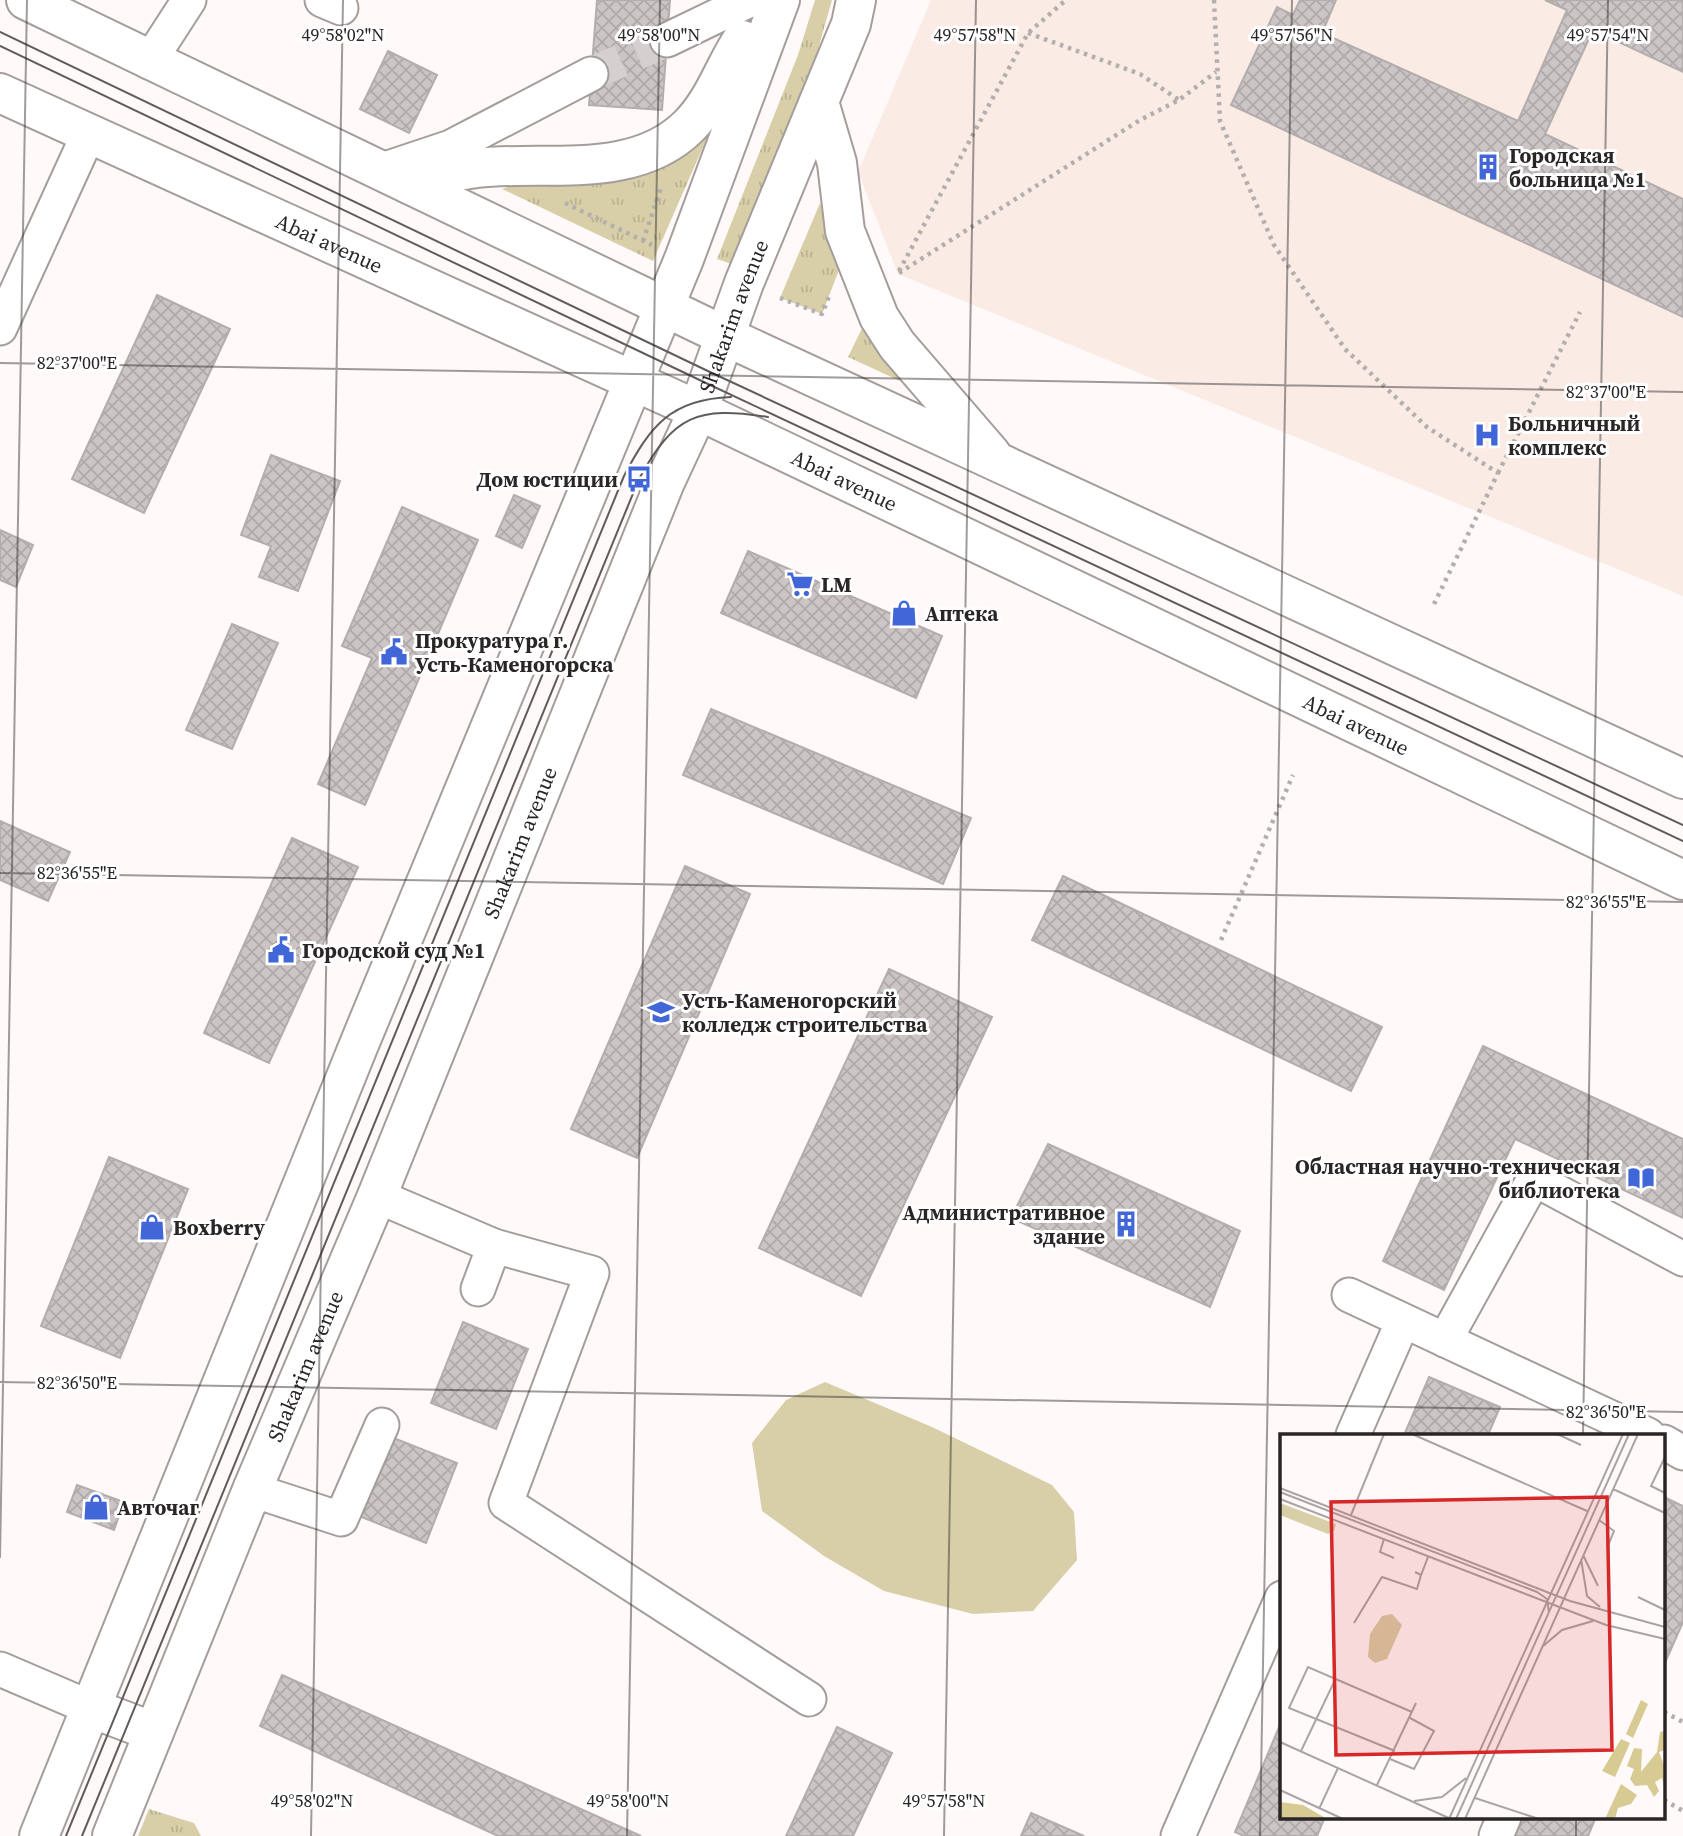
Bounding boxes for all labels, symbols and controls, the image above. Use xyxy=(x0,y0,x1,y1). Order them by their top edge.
text: 49°58'02"N xyxy=(302,22,384,47)
text: 49°58'00"N xyxy=(618,22,700,47)
text: 49°57'58"N xyxy=(934,22,1016,47)
text: 49°57'56"N xyxy=(1251,22,1333,47)
text: 49°57'54"N xyxy=(1567,22,1649,47)
place label: Городская больница №1 xyxy=(1509,141,1646,194)
building icon: Городская больница №1 xyxy=(1473,152,1503,182)
street label: Abai avenue xyxy=(271,206,388,280)
street label: Shakarim avenue xyxy=(691,235,775,397)
text: 82°37'00"E xyxy=(37,350,117,375)
text: 82°37'00"E xyxy=(1566,379,1646,404)
place label: Больничный комплекс xyxy=(1508,409,1641,462)
hospital icon: Больничный комплекс xyxy=(1472,420,1502,450)
street label: Abai avenue xyxy=(787,442,902,518)
bus stop icon: Дом юстиции xyxy=(624,464,654,494)
place label: Дом юстиции xyxy=(477,465,618,494)
supermarket icon: LM xyxy=(785,569,815,599)
place label: LM xyxy=(821,570,852,599)
shop icon: Аптека xyxy=(889,598,919,628)
place label: Аптека xyxy=(925,599,999,628)
place label: Прокуратура г. Усть-Каменогорска xyxy=(415,626,614,679)
public building icon: Прокуратура г. Усть-Каменогорска xyxy=(379,637,409,667)
street label: Abai avenue xyxy=(1298,686,1414,762)
street label: Shakarim avenue xyxy=(476,762,563,923)
text: 82°36'55"E xyxy=(37,860,117,885)
text: 82°36'55"E xyxy=(1566,889,1646,914)
public building icon: Городской суд №1 xyxy=(266,935,296,965)
place label: Городской суд №1 xyxy=(302,936,485,965)
place label: Усть-Каменогорский колледж строительства xyxy=(682,986,928,1039)
school or university icon: Усть-Каменогорский колледж строительства xyxy=(646,997,676,1027)
place label: Областная научно-техническая библиотека xyxy=(1295,1152,1621,1205)
library icon: Областная научно-техническая библиотека xyxy=(1626,1163,1656,1193)
place label: Административное здание xyxy=(902,1198,1105,1251)
building icon: Административное здание xyxy=(1111,1209,1141,1239)
shop icon: Boxberry xyxy=(137,1212,167,1242)
place label: Boxberry xyxy=(173,1213,266,1242)
street label: Shakarim avenue xyxy=(260,1286,350,1446)
text: 82°36'50"E xyxy=(37,1370,117,1395)
text: 82°36'50"E xyxy=(1566,1399,1646,1424)
inset map xyxy=(1280,1434,1666,1818)
shop icon: Авточаг xyxy=(81,1492,111,1522)
place label: Авточаг xyxy=(117,1493,199,1522)
text: 49°58'02"N xyxy=(271,1788,353,1813)
text: 49°58'00"N xyxy=(587,1788,669,1813)
text: 49°57'58"N xyxy=(903,1788,985,1813)

